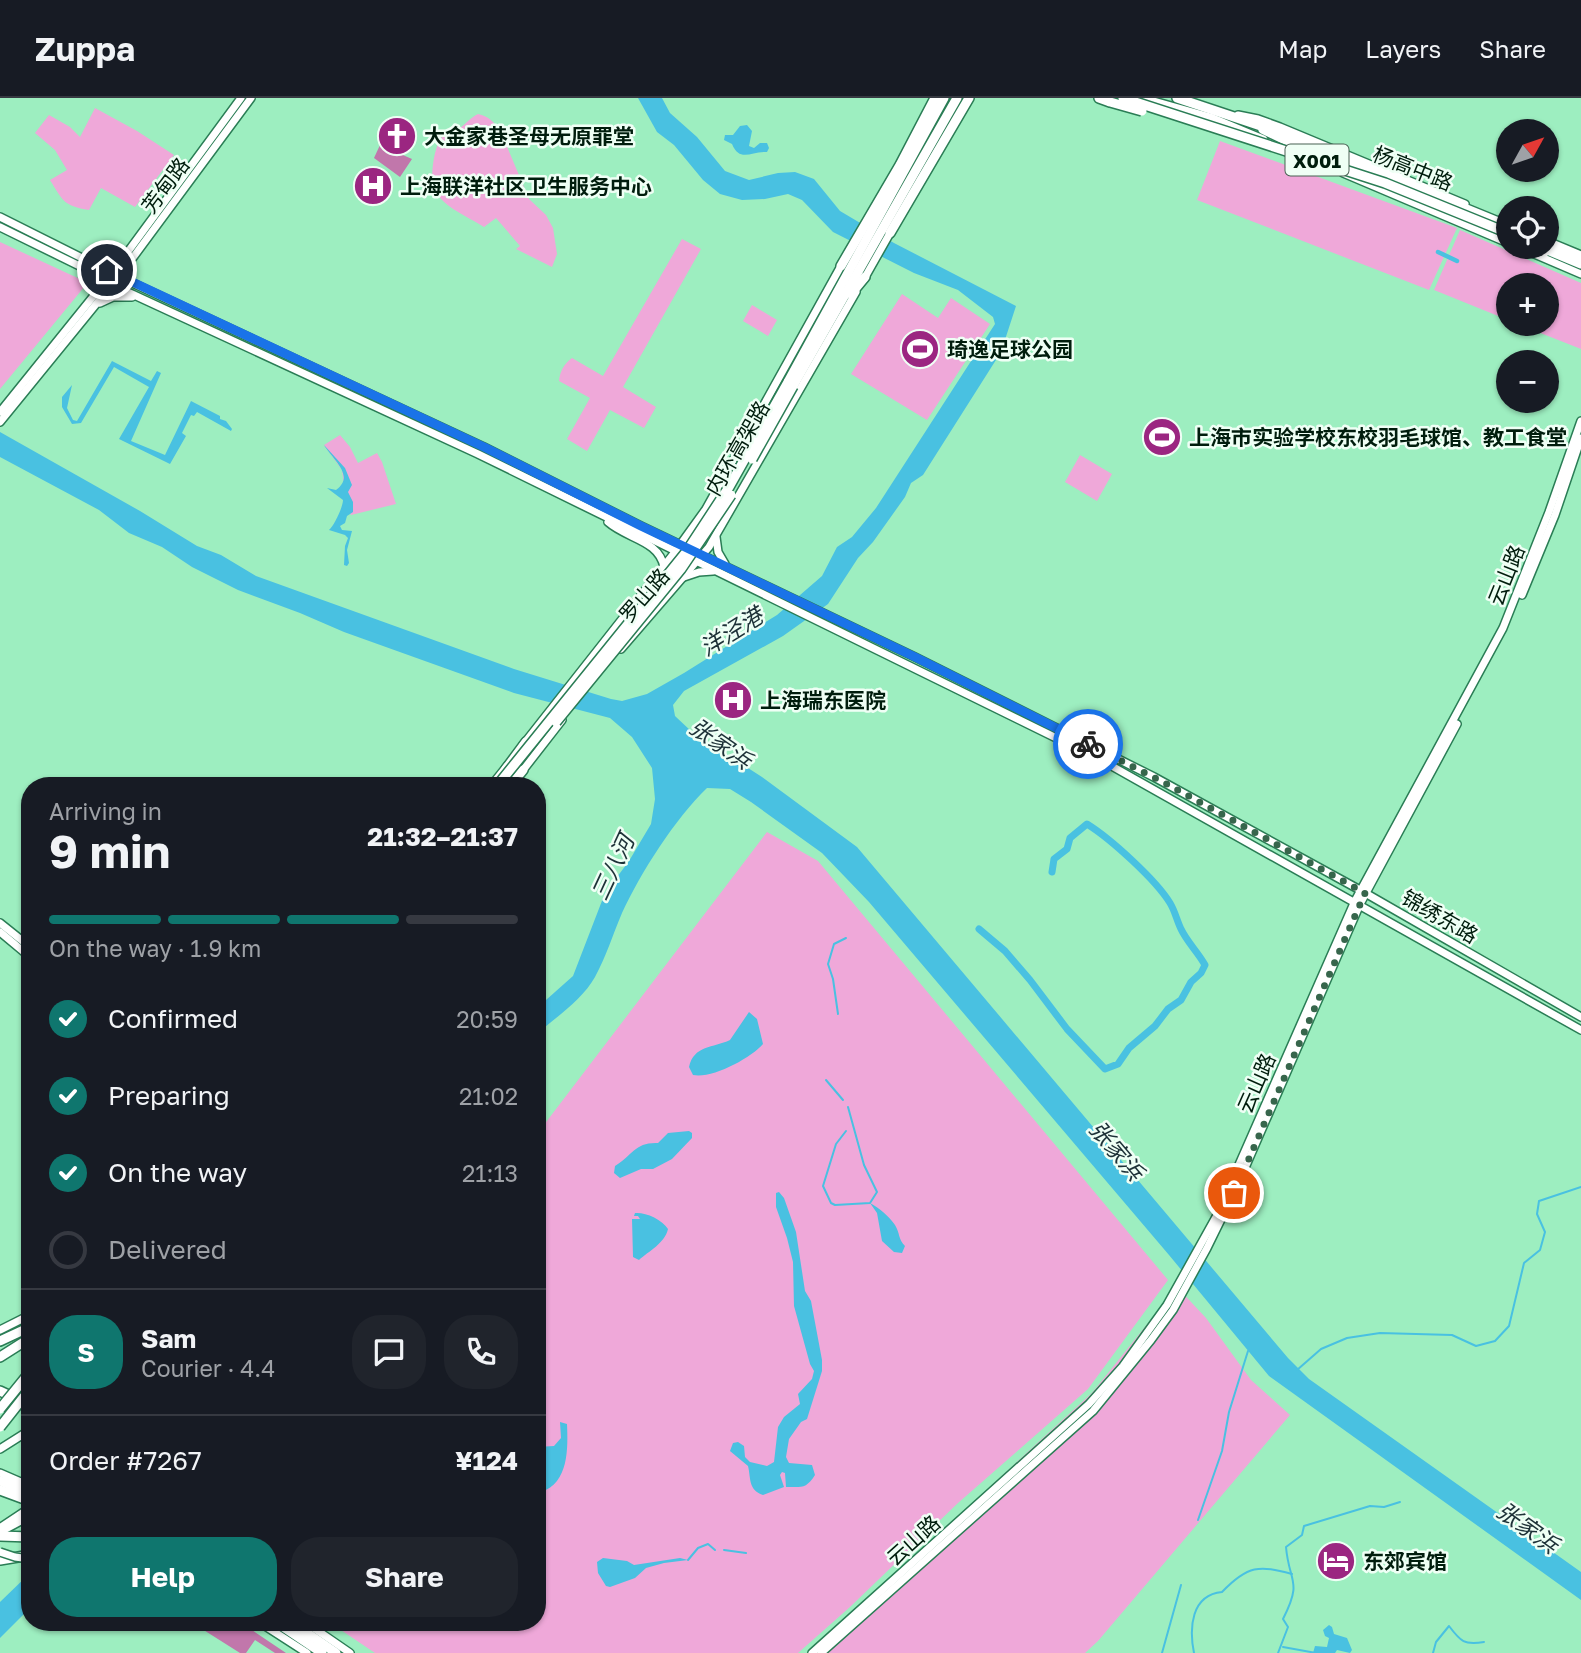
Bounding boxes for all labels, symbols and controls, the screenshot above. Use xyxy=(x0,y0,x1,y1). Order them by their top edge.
text: Zuppa xyxy=(35,29,135,68)
text: Map xyxy=(1278,34,1327,63)
text: Layers xyxy=(1365,34,1441,63)
text: Share xyxy=(1479,34,1546,63)
church icon: 大金家巷圣母无原罪堂 xyxy=(376,115,418,157)
north arrow xyxy=(1496,119,1559,182)
map controls xyxy=(1496,119,1559,413)
place label: 大金家巷圣母无原罪堂 xyxy=(424,123,634,149)
street label: 杨高中路 xyxy=(1369,140,1457,196)
road number: X001 xyxy=(1286,144,1348,176)
street label: 芳甸路 xyxy=(136,152,194,218)
hospital icon: 上海联洋社区卫生服务中心 xyxy=(352,165,394,207)
place label: 上海联洋社区卫生服务中心 xyxy=(400,173,652,199)
button: locate xyxy=(1496,196,1559,259)
pin xyxy=(77,240,137,300)
icon: home xyxy=(88,251,126,289)
button: + xyxy=(1496,273,1559,336)
sports icon: 琦逸足球公园 xyxy=(899,328,941,370)
place label: 琦逸足球公园 xyxy=(947,336,1073,362)
button: − xyxy=(1496,350,1559,413)
street label: 内环高架路 xyxy=(699,396,775,500)
sports icon: 上海市实验学校东校羽毛球馆、教工食堂 xyxy=(1141,416,1183,458)
place label: 上海市实验学校东校羽毛球馆、教工食堂 xyxy=(1189,424,1567,450)
street label: 云山路 xyxy=(1482,541,1530,609)
street label: 罗山路 xyxy=(614,563,674,627)
water label: 洋泾港 xyxy=(694,599,770,661)
hospital icon: 上海瑞东医院 xyxy=(712,679,754,721)
place label: 上海瑞东医院 xyxy=(760,687,886,713)
courier xyxy=(1053,709,1123,779)
water label: 张家浜 xyxy=(685,712,759,775)
icon: bike xyxy=(1069,725,1107,763)
text: Arriving in xyxy=(49,797,162,825)
text: 21:32–21:37 xyxy=(367,821,518,852)
text: 9 min xyxy=(49,823,170,878)
water label: 三八河 xyxy=(585,826,641,904)
street label: 锦绣东路 xyxy=(1397,884,1483,948)
text: On the way · 1.9 km xyxy=(49,934,261,962)
icon: check xyxy=(49,1000,87,1038)
text: Confirmed xyxy=(108,1003,238,1034)
text: 20:59 xyxy=(456,1005,518,1033)
street label: 云山路 xyxy=(1231,1049,1281,1117)
icon: check xyxy=(49,1077,87,1115)
text: Preparing xyxy=(108,1080,230,1111)
text: 21:02 xyxy=(459,1082,518,1110)
water label: 张家浜 xyxy=(1084,1115,1151,1187)
icon: check xyxy=(49,1154,87,1192)
text: On the way xyxy=(108,1157,247,1188)
text: 21:13 xyxy=(462,1159,518,1187)
pin xyxy=(1204,1163,1264,1223)
icon: bag xyxy=(1215,1174,1253,1212)
text: Delivered xyxy=(108,1234,227,1265)
button: chat xyxy=(352,1315,426,1389)
button: phone xyxy=(444,1315,518,1389)
text: Sam xyxy=(141,1323,196,1354)
text: S xyxy=(77,1337,95,1368)
text: Courier · 4.4 xyxy=(141,1354,275,1382)
text: Order #7267 xyxy=(49,1445,202,1476)
text: ¥124 xyxy=(455,1445,518,1476)
water label: 张家浜 xyxy=(1492,1495,1566,1560)
street label: 云山路 xyxy=(881,1509,945,1571)
button: Help xyxy=(49,1537,277,1617)
button: Share xyxy=(291,1537,518,1617)
hotel icon: 东郊宾馆 xyxy=(1315,1540,1357,1582)
place label: 东郊宾馆 xyxy=(1363,1548,1447,1574)

